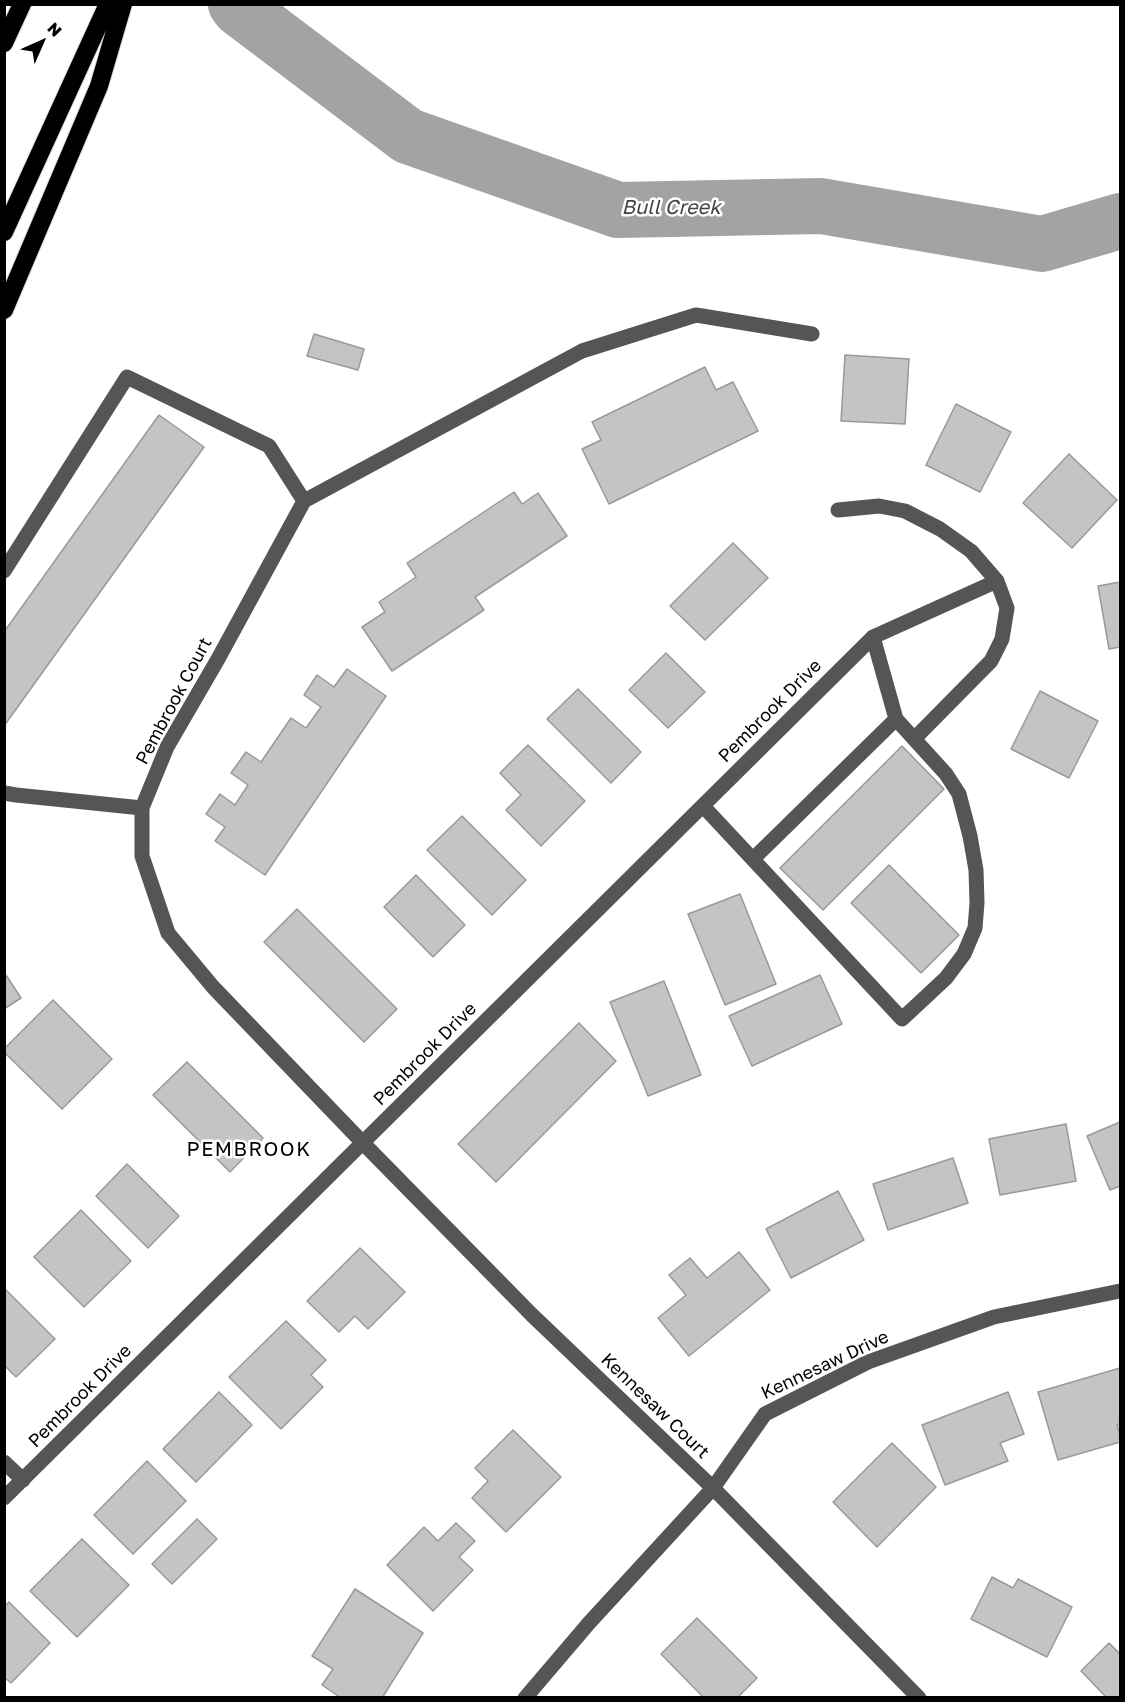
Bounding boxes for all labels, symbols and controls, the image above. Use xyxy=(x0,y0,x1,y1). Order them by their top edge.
north arrow xyxy=(12,12,72,72)
text: N xyxy=(43,18,66,41)
water label: Bull Creek xyxy=(622,196,720,220)
street label: Pembrook Court xyxy=(131,634,217,768)
street label: Pembrook Drive xyxy=(714,655,826,767)
street label: Pembrook Drive xyxy=(369,998,481,1110)
district label: PEMBROOK xyxy=(187,1138,311,1162)
street label: Kennesaw Drive xyxy=(758,1326,892,1404)
street label: Pembrook Drive xyxy=(24,1340,136,1452)
street label: Kennesaw Court xyxy=(596,1349,714,1463)

